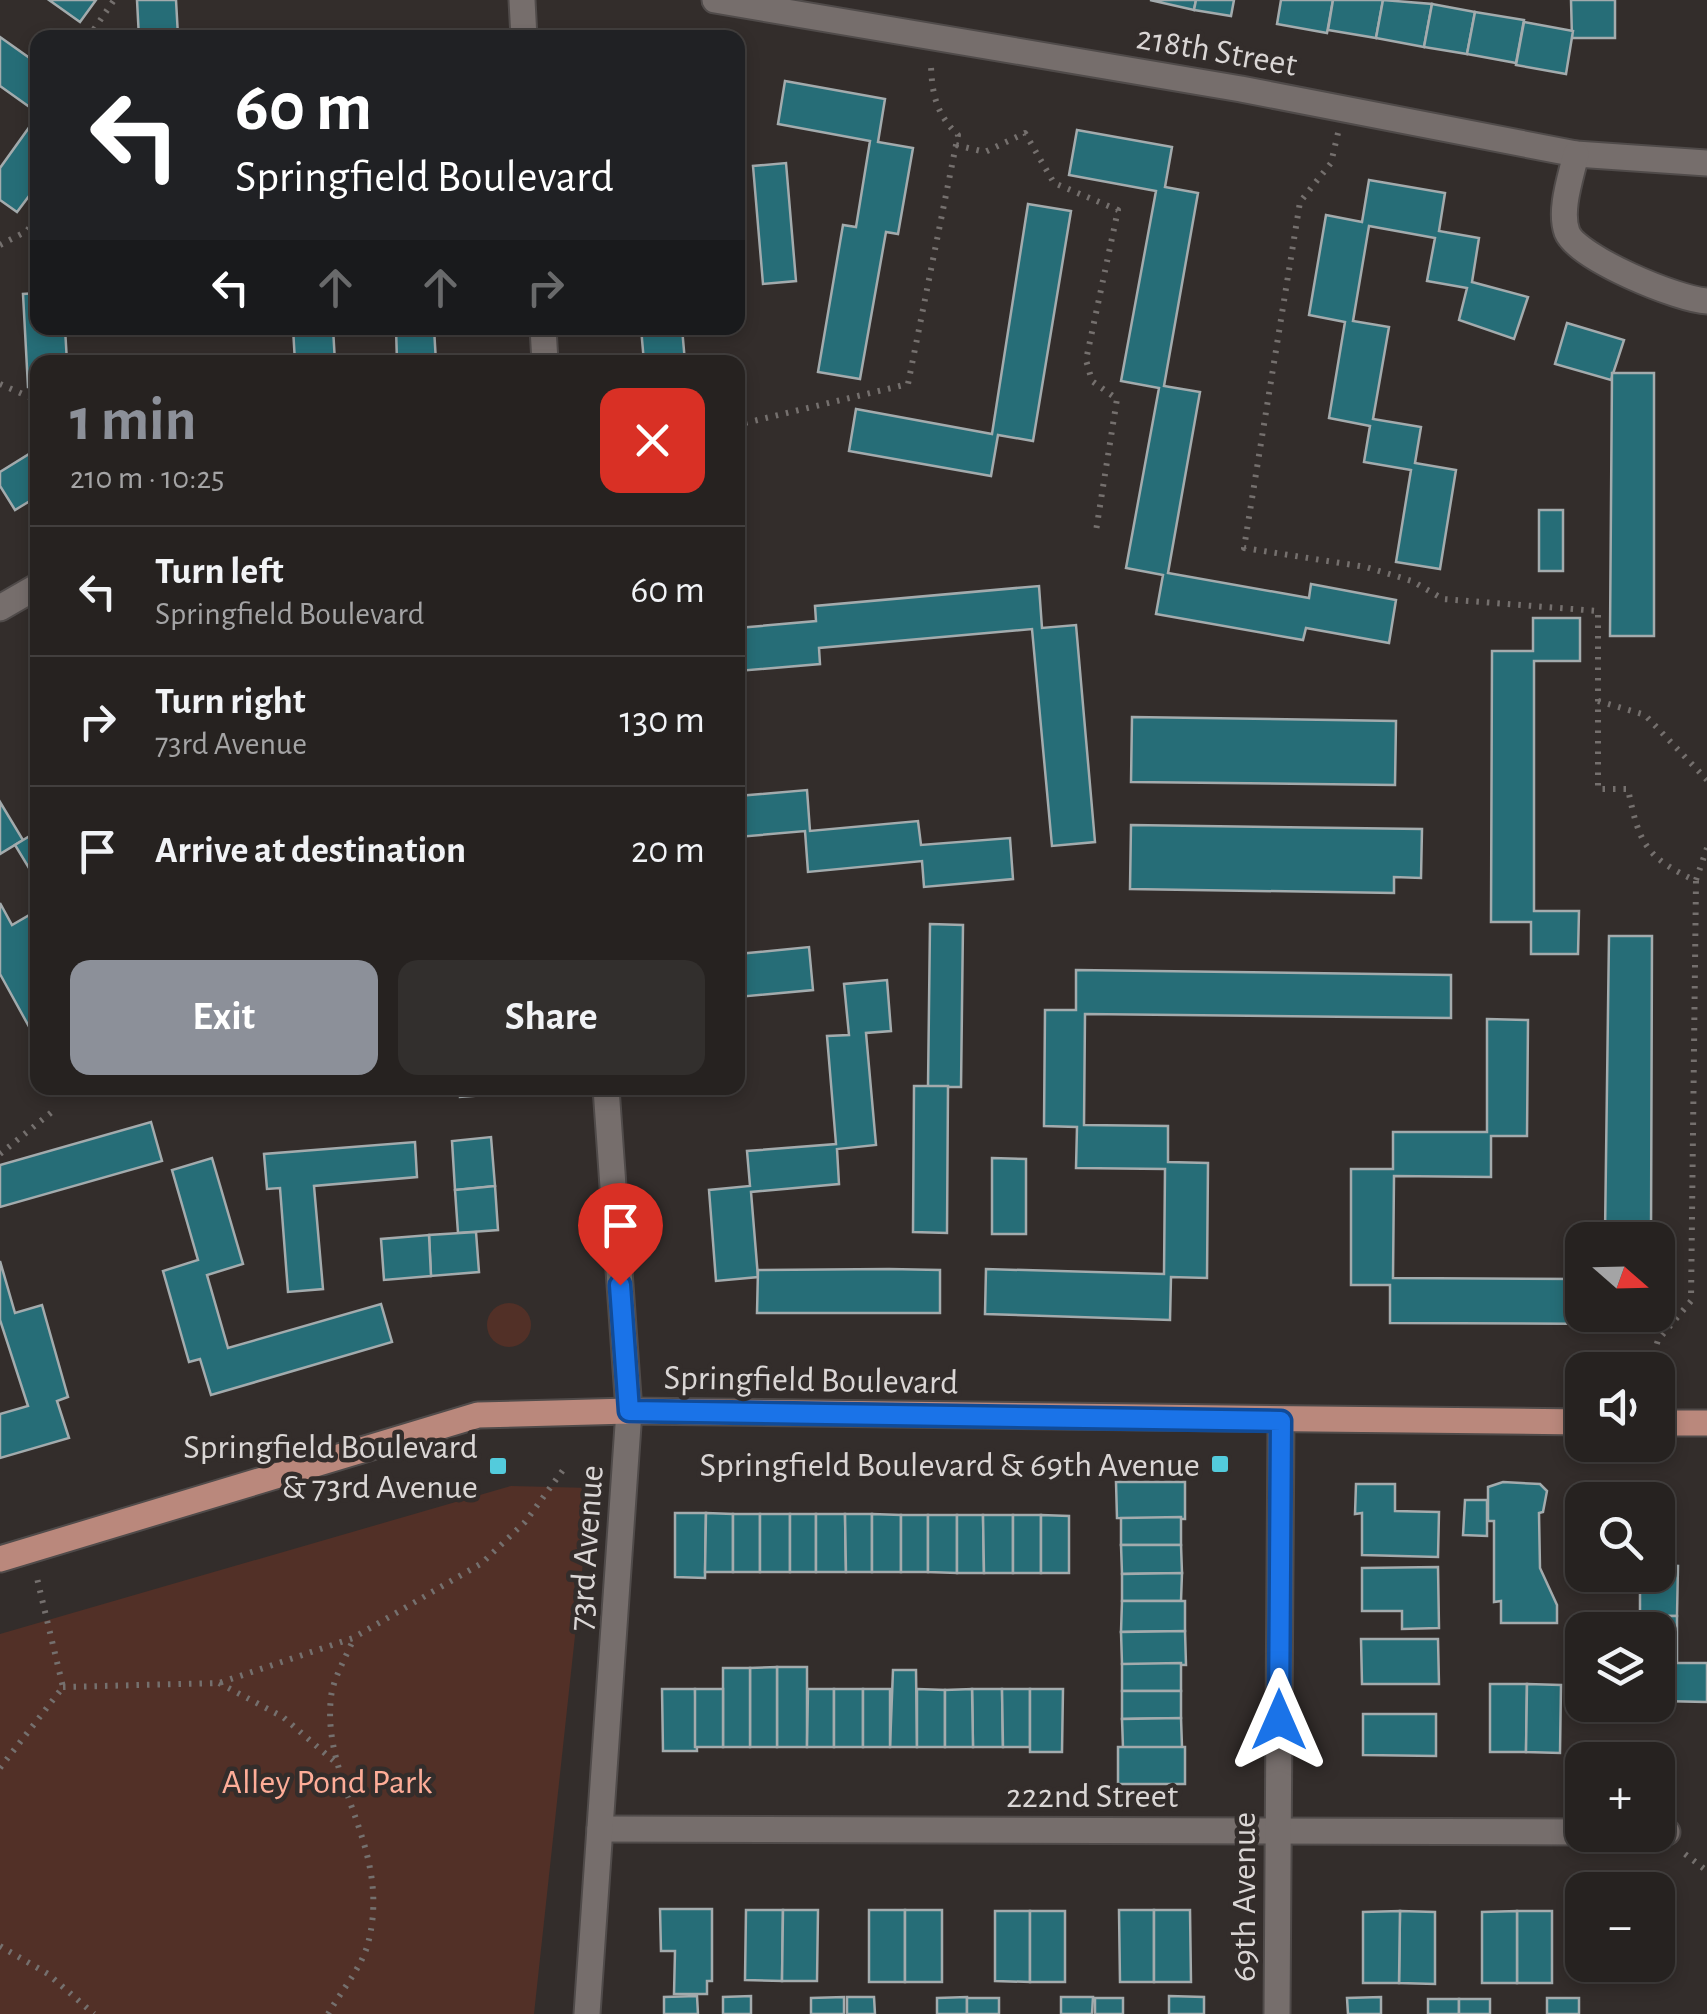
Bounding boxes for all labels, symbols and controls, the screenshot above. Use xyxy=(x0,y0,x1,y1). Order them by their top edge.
street label: 218th Street xyxy=(1134,20,1300,83)
icon: left xyxy=(70,70,200,200)
text: 60 m xyxy=(235,73,372,143)
text: Springfield Boulevard xyxy=(235,155,614,200)
icon: left xyxy=(203,260,258,315)
icon: ahead xyxy=(308,260,363,315)
icon: ahead xyxy=(413,260,468,315)
icon: right xyxy=(518,260,573,315)
button: close xyxy=(600,388,705,493)
text: 1 min xyxy=(70,391,196,451)
text: 210 m · 10:25 xyxy=(70,462,224,494)
text: Turn left xyxy=(155,553,283,591)
icon: left xyxy=(70,564,125,619)
text: 60 m xyxy=(630,572,705,610)
text: Springfield Boulevard xyxy=(155,598,424,630)
text: Turn right xyxy=(155,683,305,721)
icon: right xyxy=(70,694,125,749)
text: 130 m xyxy=(620,702,705,740)
text: 73rd Avenue xyxy=(155,728,307,760)
icon: arrive xyxy=(70,824,125,879)
text: Arrive at destination xyxy=(155,832,466,870)
text: 20 m xyxy=(631,832,705,870)
button: Exit xyxy=(70,960,378,1075)
button: Share xyxy=(398,960,705,1075)
pin xyxy=(578,1183,663,1286)
icon: arrive xyxy=(593,1198,648,1253)
north arrow xyxy=(1565,1222,1675,1332)
map controls xyxy=(1565,1222,1675,1982)
button: sound xyxy=(1565,1352,1675,1462)
street label: Springfield Boulevard xyxy=(663,1360,959,1401)
place label: Springfield Boulevard & 73rd Avenue xyxy=(183,1430,478,1505)
place label: Springfield Boulevard & 69th Avenue xyxy=(699,1448,1200,1483)
marker: Springfield Boulevard & 69th Avenue xyxy=(1209,1453,1231,1475)
marker: Springfield Boulevard & 73rd Avenue xyxy=(487,1455,509,1477)
street label: 73rd Avenue xyxy=(563,1464,610,1632)
button: search xyxy=(1565,1482,1675,1592)
button: layers xyxy=(1565,1612,1675,1722)
position arrow xyxy=(1227,1668,1331,1772)
button: + xyxy=(1565,1742,1675,1852)
park label: Alley Pond Park xyxy=(222,1765,432,1800)
street label: 222nd Street xyxy=(1006,1779,1178,1814)
street label: 69th Avenue xyxy=(1227,1812,1262,1982)
button: − xyxy=(1565,1872,1675,1982)

